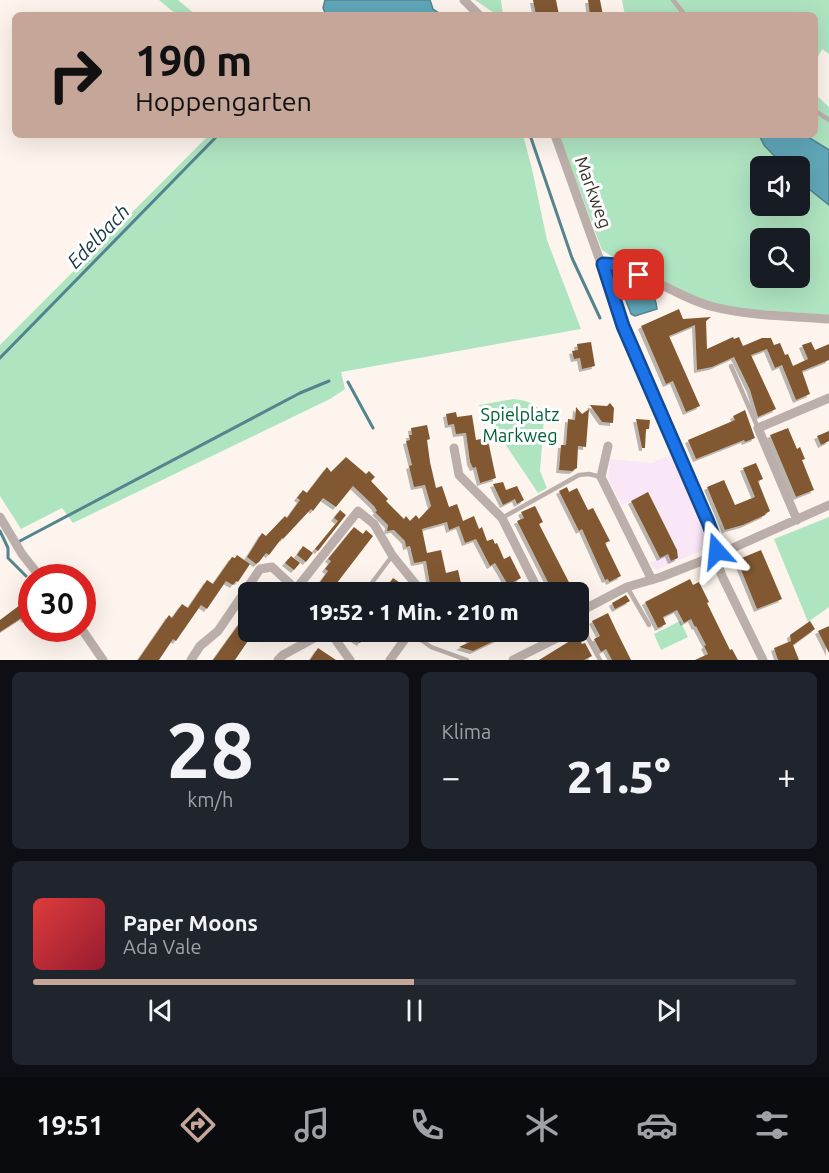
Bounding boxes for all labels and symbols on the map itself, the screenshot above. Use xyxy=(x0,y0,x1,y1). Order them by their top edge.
street label: Markweg xyxy=(572,153,616,231)
water label: Edelbach xyxy=(62,199,134,273)
pin xyxy=(613,249,664,300)
park label: Spielplatz Markweg xyxy=(481,404,559,445)
position arrow xyxy=(685,519,749,583)
speed limit sign: 30 xyxy=(18,564,96,642)

